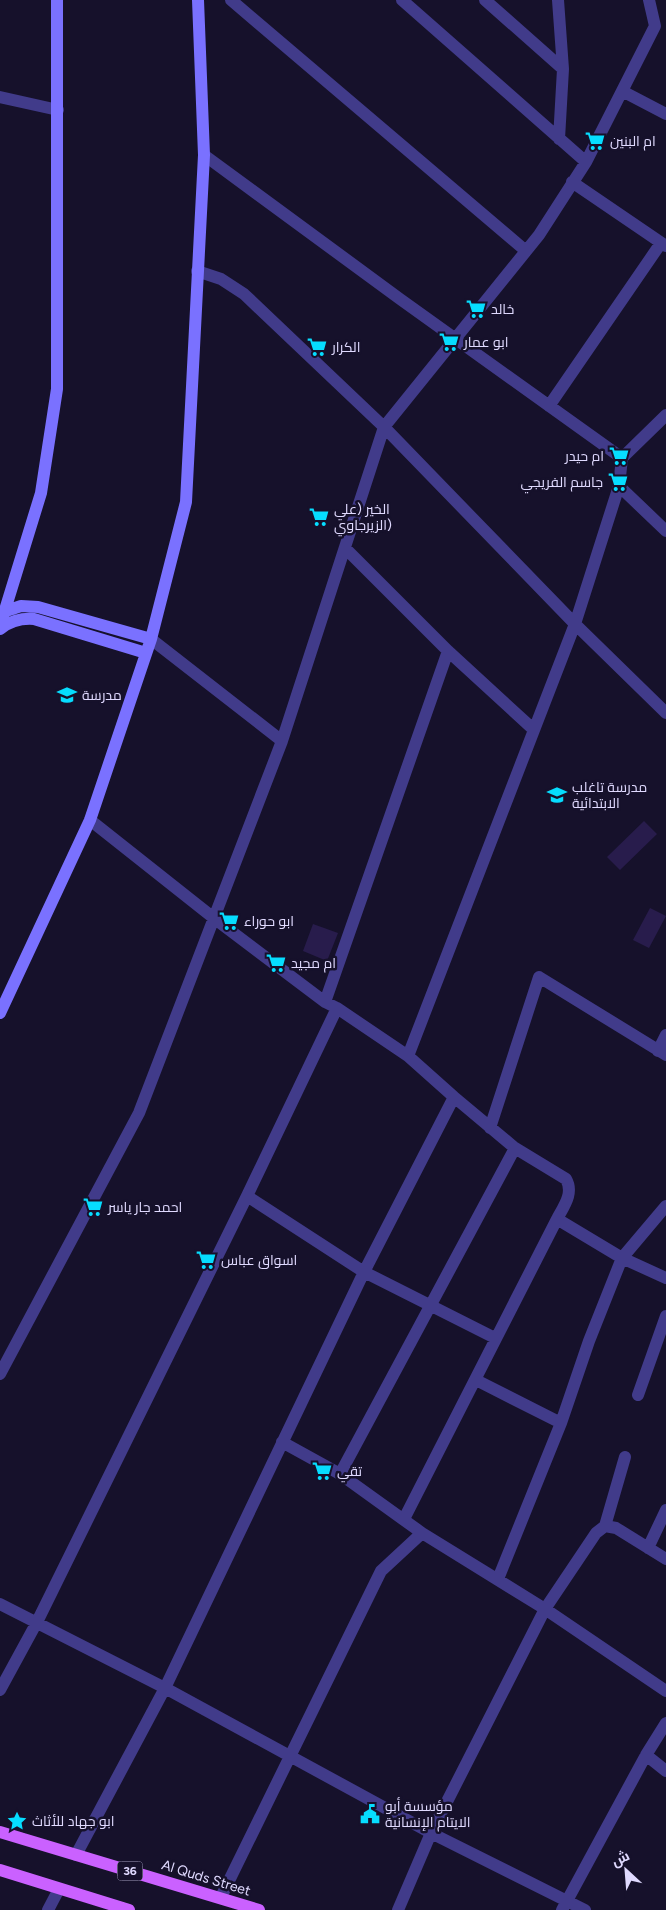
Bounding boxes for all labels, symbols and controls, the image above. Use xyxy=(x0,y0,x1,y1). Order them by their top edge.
supermarket icon: ام البنين xyxy=(584,130,606,152)
place label: ام البنين xyxy=(610,133,656,151)
supermarket icon: خالد xyxy=(465,298,487,320)
place label: خالد xyxy=(491,301,514,318)
supermarket icon: ابو عمار xyxy=(438,331,460,353)
place label: ابو عمار xyxy=(463,334,509,351)
supermarket icon: الكرار xyxy=(306,336,328,358)
place label: الكرار xyxy=(331,339,360,356)
supermarket icon: ام حيدر xyxy=(608,445,630,467)
place label: ام حيدر xyxy=(564,448,604,466)
supermarket icon: جاسم الفريجي xyxy=(607,471,629,493)
place label: جاسم الفريجي xyxy=(520,474,603,494)
place label: الخير (علي الزيرجاوي) xyxy=(334,501,392,537)
supermarket icon: الخير (علي الزيرجاوي) xyxy=(308,506,330,528)
school or university icon: مدرسة xyxy=(56,684,78,706)
place label: مدرسة xyxy=(82,687,122,704)
place label: مدرسة تاغلب الابتدائية xyxy=(572,779,647,812)
school or university icon: مدرسة تاغلب الابتدائية xyxy=(546,784,568,806)
supermarket icon: ابو حوراء xyxy=(218,910,240,932)
place label: ابو حوراء xyxy=(244,913,294,930)
supermarket icon: ام مجيد xyxy=(265,952,287,974)
place label: ام مجيد xyxy=(291,955,336,973)
supermarket icon: احمد جار ياسر xyxy=(82,1196,104,1218)
place label: احمد جار ياسر xyxy=(107,1199,182,1216)
supermarket icon: اسواق عباس xyxy=(195,1249,217,1271)
place label: اسواق عباس xyxy=(221,1252,297,1269)
supermarket icon: تقي xyxy=(311,1460,333,1482)
place label: تقي xyxy=(337,1463,362,1483)
place label: مؤسسة أبو الايتام الإنسانية xyxy=(385,1797,471,1832)
public building icon: مؤسسة أبو الايتام الإنسانية xyxy=(359,1803,381,1825)
place icon: ابو جهاد للأثاث xyxy=(6,1810,28,1832)
place label: ابو جهاد للأثاث xyxy=(32,1813,115,1830)
north arrow xyxy=(601,1845,651,1895)
text: ش xyxy=(609,1847,632,1870)
street label: Al Quds Street xyxy=(159,1856,253,1900)
road number: 36 xyxy=(118,1862,142,1880)

